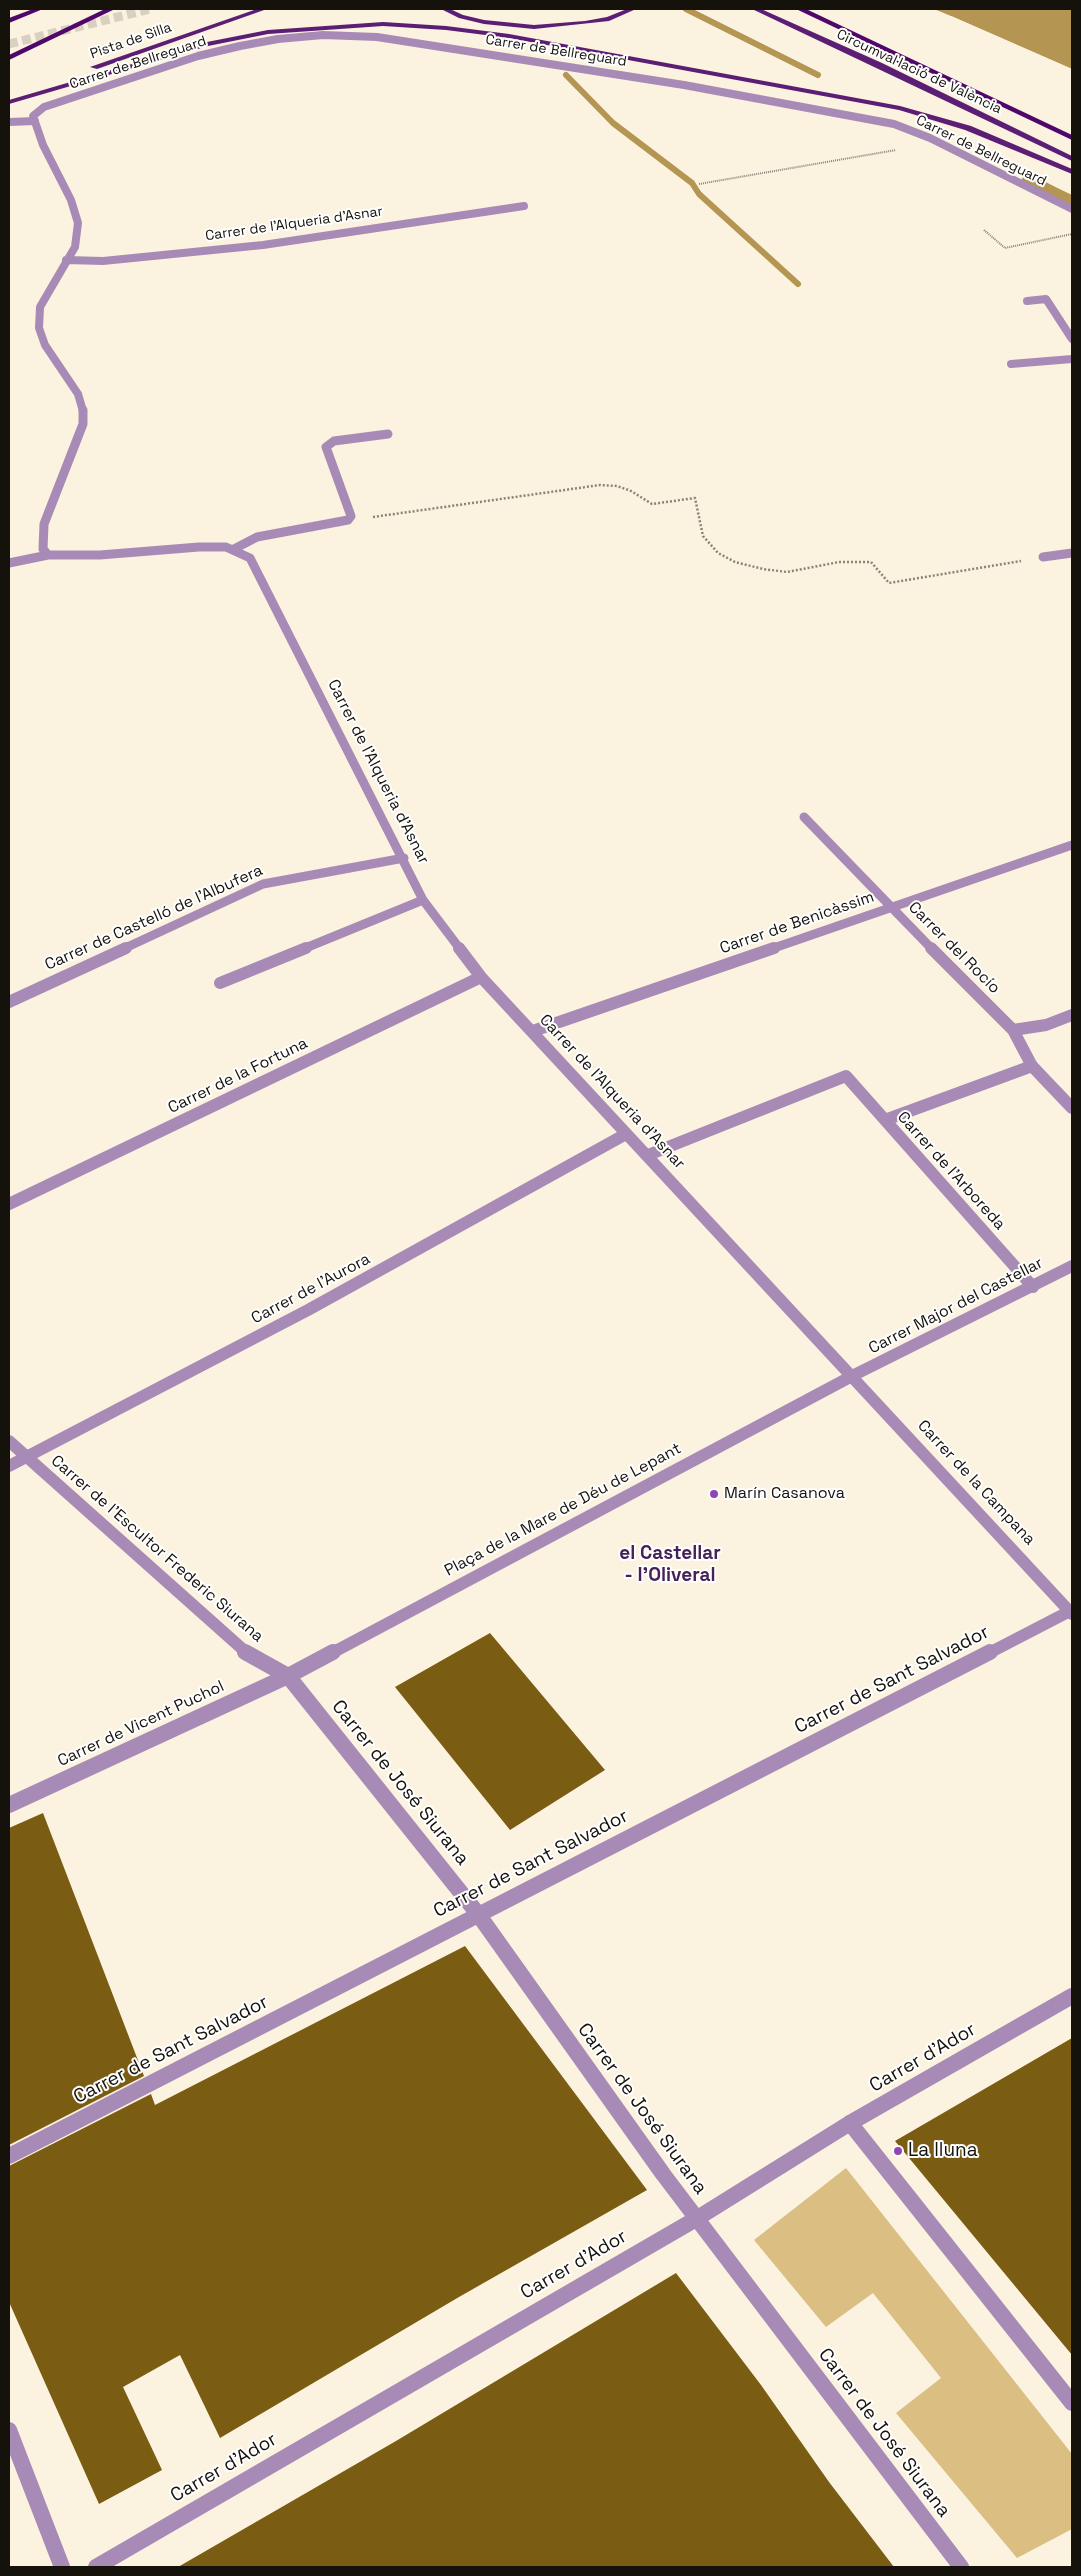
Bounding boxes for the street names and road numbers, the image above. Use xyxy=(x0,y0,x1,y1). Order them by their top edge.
street label: Pista de Silla xyxy=(88,19,174,63)
street label: Circumval·lació de València xyxy=(834,26,1004,118)
street label: Carrer de Bellreguard xyxy=(484,32,628,70)
street label: Carrer de Bellreguard xyxy=(68,33,208,93)
street label: Carrer de Bellreguard xyxy=(913,112,1049,190)
street label: Carrer de l'Alqueria d'Asnar xyxy=(204,203,384,245)
street label: Carrer de l'Alqueria d'Asnar xyxy=(323,676,433,868)
street label: Carrer de Castelló de l'Albufera xyxy=(42,861,266,975)
street label: Carrer de Benicàssim xyxy=(717,888,877,958)
street label: Carrer del Rocío xyxy=(904,898,1004,998)
street label: Carrer de l'Alqueria d'Asnar xyxy=(535,1011,689,1173)
street label: Carrer de la Fortuna xyxy=(165,1034,311,1118)
street label: Carrer de l'Arboreda xyxy=(893,1108,1009,1234)
street label: Carrer de l'Aurora xyxy=(248,1250,374,1328)
street label: Carrer Major del Castellar xyxy=(866,1254,1046,1358)
street label: Carrer de la Campana xyxy=(913,1417,1039,1549)
street label: Plaça de la Mare de Déu de Lepant xyxy=(441,1439,685,1581)
street label: Carrer de l'Escultor Frederic Siurana xyxy=(47,1451,267,1647)
street label: Carrer de Sant Salvador xyxy=(791,1621,993,1739)
street label: Carrer de Vicent Puchol xyxy=(55,1677,227,1771)
street label: Carrer de José Siurana xyxy=(326,1696,474,1870)
street label: Carrer de Sant Salvador xyxy=(430,1805,632,1923)
street label: Carrer de Sant Salvador xyxy=(70,1991,272,2109)
street label: Carrer d'Ador xyxy=(866,2018,980,2098)
street label: Carrer de José Siurana xyxy=(572,2019,712,2199)
street label: Carrer d'Ador xyxy=(517,2225,631,2305)
street label: Carrer de José Siurana xyxy=(813,2344,955,2522)
street label: Carrer d'Ador xyxy=(167,2428,281,2508)

